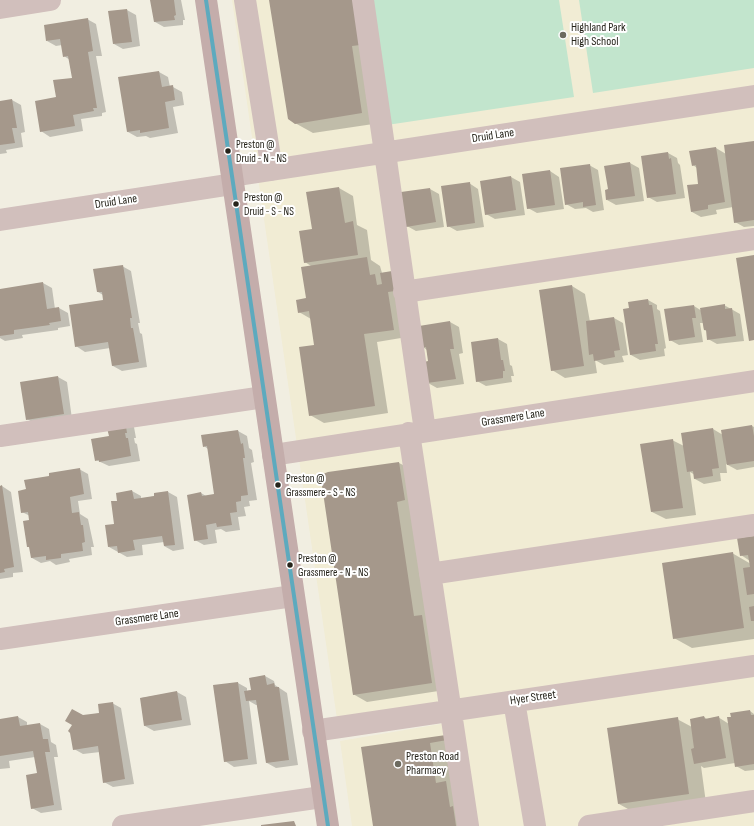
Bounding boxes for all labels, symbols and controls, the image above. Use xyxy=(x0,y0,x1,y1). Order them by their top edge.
place label: Highland Park High School xyxy=(571,21,626,49)
marker: Highland Park High School xyxy=(558,30,568,40)
street label: Druid Lane xyxy=(471,126,515,146)
place label: Preston @ Druid - N - NS xyxy=(236,138,287,164)
marker: Preston @ Druid - N - NS xyxy=(223,146,233,156)
place label: Preston @ Druid - S - NS xyxy=(244,191,294,217)
street label: Druid Lane xyxy=(94,192,138,212)
marker: Preston @ Druid - S - NS xyxy=(231,199,241,209)
street label: Grassmere Lane xyxy=(480,406,546,430)
place label: Preston @ Grassmere - S - NS xyxy=(286,472,356,498)
marker: Preston @ Grassmere - S - NS xyxy=(273,480,283,490)
place label: Preston @ Grassmere - N - NS xyxy=(298,552,368,578)
marker: Preston @ Grassmere - N - NS xyxy=(285,560,295,570)
street label: Grassmere Lane xyxy=(114,606,180,630)
street label: Hyer Street xyxy=(509,688,557,708)
place label: Preston Road Pharmacy xyxy=(406,750,459,778)
marker: Preston Road Pharmacy xyxy=(393,759,403,769)

